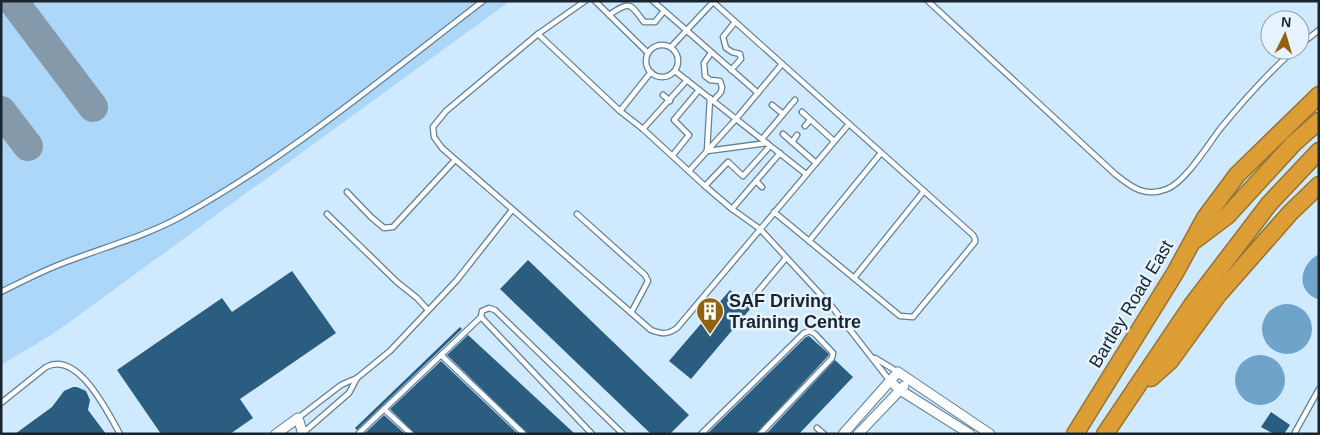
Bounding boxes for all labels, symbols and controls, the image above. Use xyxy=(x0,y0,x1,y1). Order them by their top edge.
north arrow xyxy=(1260,10,1310,60)
text: N xyxy=(1280,14,1292,30)
street label: Bartley Road East xyxy=(1085,237,1177,371)
place label: SAF Driving Training Centre xyxy=(729,291,861,332)
building icon: SAF Driving Training Centre xyxy=(695,296,725,335)

